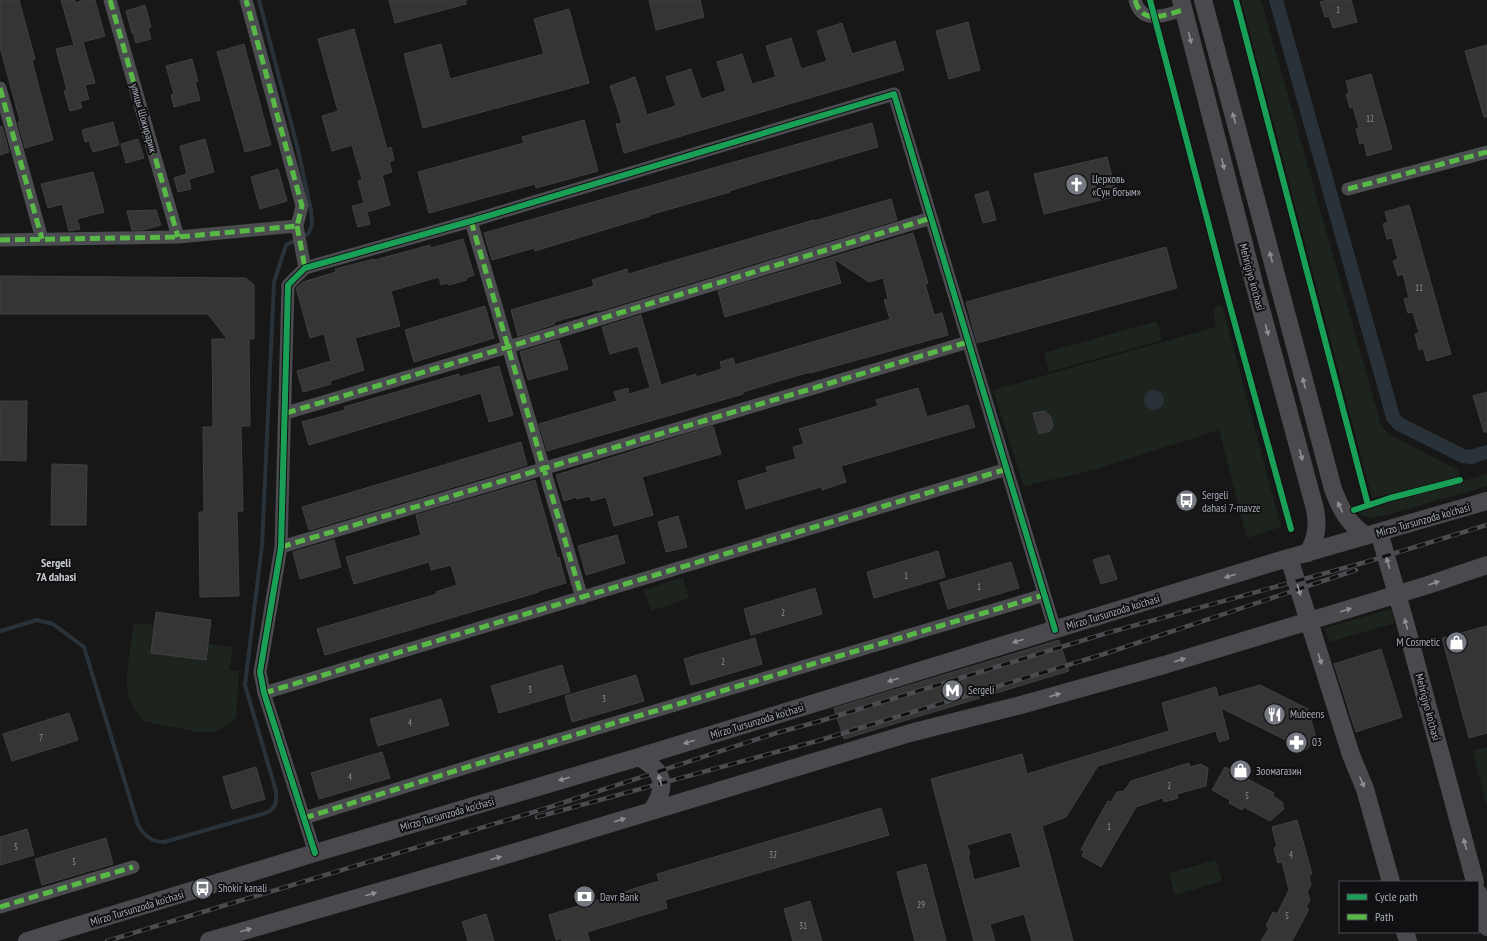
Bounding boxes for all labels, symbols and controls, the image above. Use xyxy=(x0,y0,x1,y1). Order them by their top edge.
house number: 1 xyxy=(1336,4,1340,15)
one-way arrow xyxy=(1188,32,1194,44)
street label: улицы Шокирарик xyxy=(127,82,161,155)
one-way arrow xyxy=(1231,112,1237,124)
house number: 12 xyxy=(1366,113,1374,124)
one-way arrow xyxy=(1220,158,1226,170)
church icon: Церковь «Сун богым» xyxy=(1063,172,1089,198)
place label: Церковь «Сун богым» xyxy=(1092,172,1141,199)
street label: Mehrigiyo ko'chasi xyxy=(1236,242,1268,312)
one-way arrow xyxy=(1268,251,1274,263)
house number: 11 xyxy=(1415,282,1423,293)
one-way arrow xyxy=(1264,324,1270,336)
one-way arrow xyxy=(1301,376,1307,389)
one-way arrow xyxy=(1298,450,1304,462)
bus stop icon: Sergeli dahasi 7-mavze xyxy=(1174,488,1200,514)
place label: Sergeli dahasi 7-mavze xyxy=(1202,488,1261,515)
street label: Mirzo Tursunzoda ko'chasi xyxy=(1374,500,1472,540)
one-way arrow xyxy=(1337,502,1343,513)
district label: Sergeli 7A dahasi xyxy=(36,555,77,584)
one-way arrow xyxy=(1385,557,1391,569)
house number: 1 xyxy=(904,570,908,581)
one-way arrow xyxy=(1224,573,1236,579)
one-way arrow xyxy=(1429,579,1441,585)
house number: 1 xyxy=(977,581,981,592)
one-way arrow xyxy=(1296,584,1302,596)
street label: Mirzo Tursunzoda ko'chasi xyxy=(1065,591,1161,633)
house number: 2 xyxy=(781,607,785,618)
one-way arrow xyxy=(1340,607,1352,613)
one-way arrow xyxy=(1403,618,1409,630)
shop icon: M Cosmetic xyxy=(1443,629,1469,655)
place label: M Cosmetic xyxy=(1396,635,1440,649)
one-way arrow xyxy=(1011,639,1023,645)
one-way arrow xyxy=(1317,653,1323,665)
house number: 2 xyxy=(721,656,725,667)
one-way arrow xyxy=(1174,657,1186,663)
street label: Mehrigiyo ko'chasi xyxy=(1412,672,1444,742)
one-way arrow xyxy=(887,677,899,683)
metro station icon: Sergeli xyxy=(939,677,965,703)
place label: Sergeli xyxy=(968,683,995,697)
house number: 3 xyxy=(528,684,532,695)
one-way arrow xyxy=(1048,692,1061,698)
house number: 3 xyxy=(602,693,606,704)
street label: Mirzo Tursunzoda ko'chasi xyxy=(709,700,805,742)
restaurant icon: Mubeens xyxy=(1261,701,1287,727)
place label: Mubeens xyxy=(1290,707,1324,721)
house number: 4 xyxy=(408,717,412,728)
pharmacy icon: 03 xyxy=(1283,729,1309,755)
house number: 7 xyxy=(39,732,43,743)
place label: 03 xyxy=(1312,735,1322,749)
one-way arrow xyxy=(682,739,694,745)
shop icon: Зоомагазин xyxy=(1227,758,1253,784)
place label: Зоомагазин xyxy=(1256,764,1302,778)
house number: 4 xyxy=(348,771,352,782)
one-way arrow xyxy=(657,774,663,786)
one-way arrow xyxy=(1359,776,1365,787)
one-way arrow xyxy=(558,777,571,783)
house number: 2 xyxy=(1167,780,1171,791)
house number: 5 xyxy=(1245,790,1249,801)
street label: Mirzo Tursunzoda ko'chasi xyxy=(398,794,496,834)
one-way arrow xyxy=(615,817,627,823)
house number: 1 xyxy=(1107,821,1111,832)
one-way arrow xyxy=(1462,838,1468,850)
house number: 5 xyxy=(14,841,18,852)
house number: 32 xyxy=(769,849,777,860)
house number: 4 xyxy=(1289,849,1293,860)
one-way arrow xyxy=(490,855,502,861)
house number: 5 xyxy=(72,856,76,867)
bus stop icon: Shokir kanali xyxy=(189,875,215,901)
place label: Shokir kanali xyxy=(218,881,267,895)
legend xyxy=(1339,881,1479,933)
bank icon: Davr Bank xyxy=(572,884,598,910)
street label: Mirzo Tursunzoda ko'chasi xyxy=(89,887,185,929)
text: Cycle path xyxy=(1375,889,1418,904)
place label: Davr Bank xyxy=(600,890,639,904)
one-way arrow xyxy=(365,891,377,897)
house number: 29 xyxy=(917,899,925,910)
text: Path xyxy=(1375,909,1393,924)
house number: 5 xyxy=(1285,910,1289,921)
house number: 31 xyxy=(799,920,807,931)
one-way arrow xyxy=(240,927,252,933)

